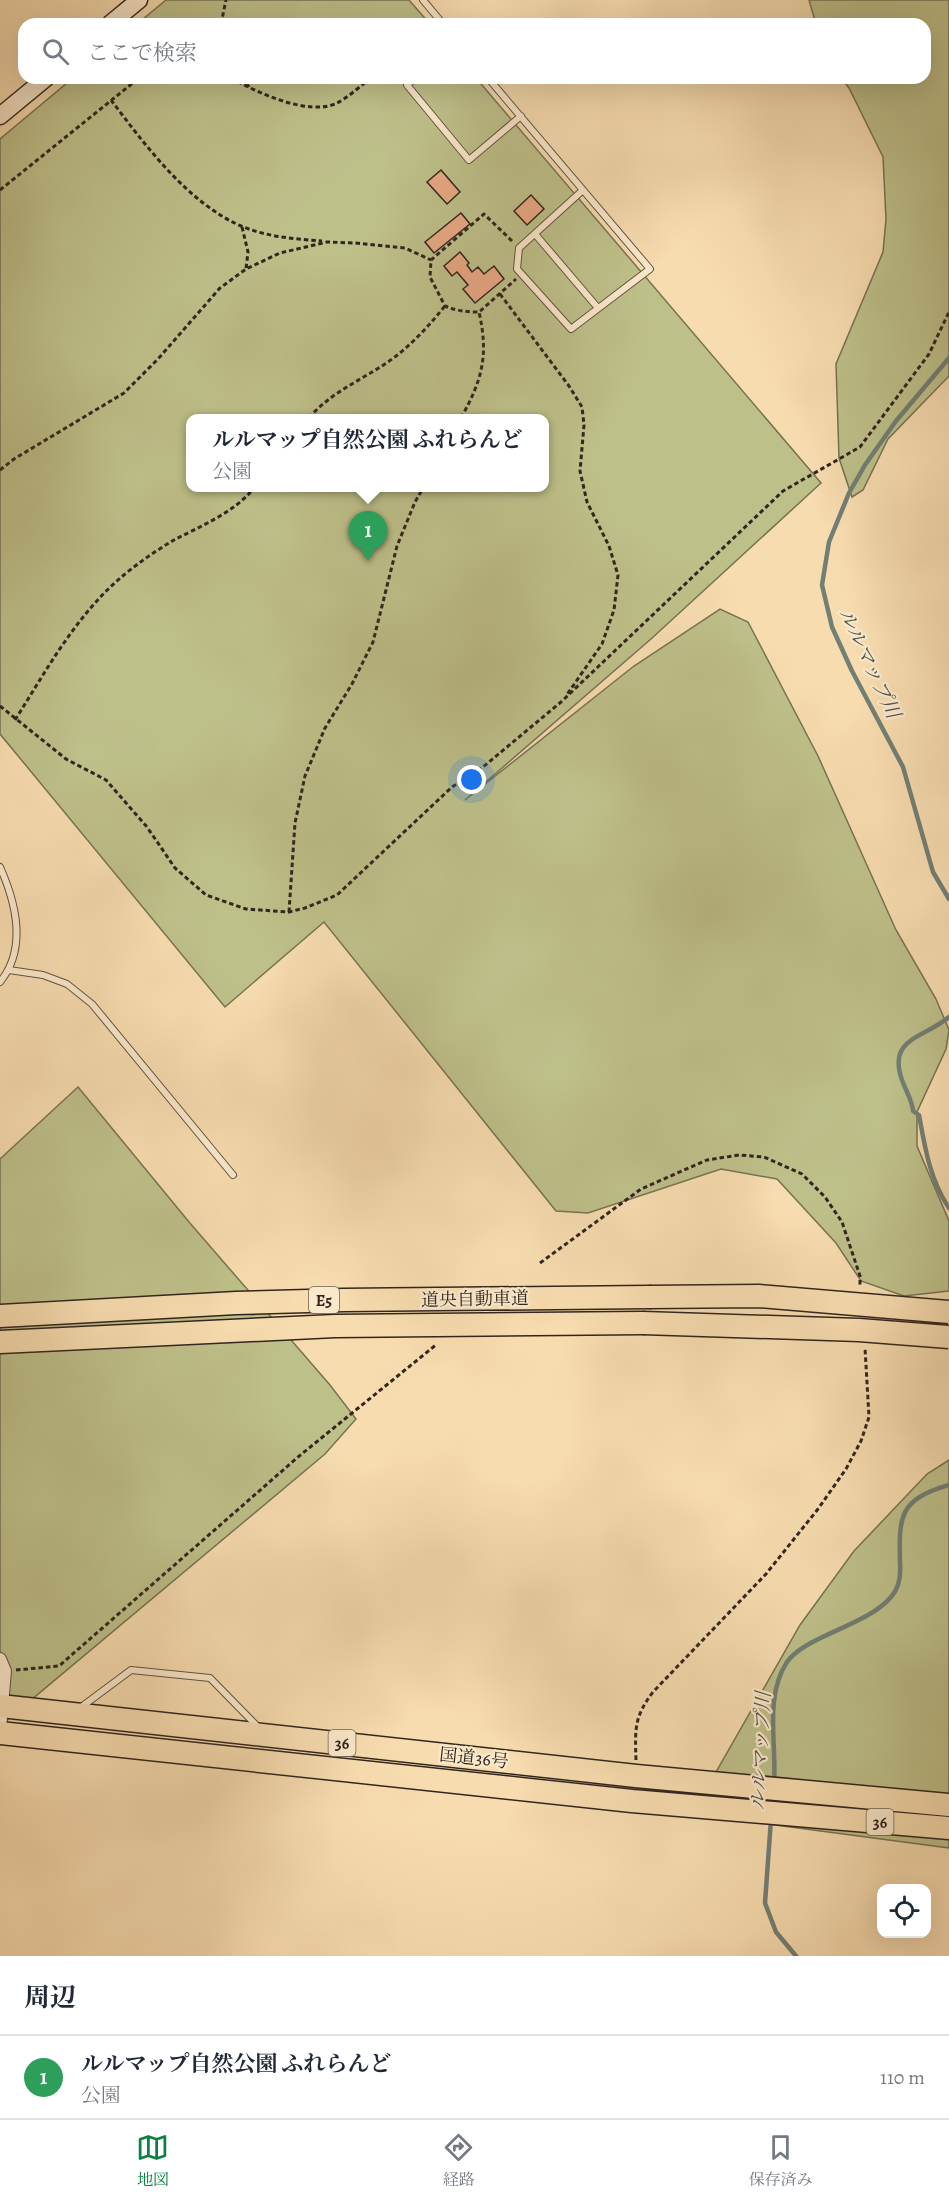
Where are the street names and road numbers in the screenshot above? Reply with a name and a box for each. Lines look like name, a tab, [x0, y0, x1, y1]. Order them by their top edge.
street label: 道央自動車道	[421, 1286, 529, 1312]
road number: E5	[309, 1287, 339, 1313]
road number: 36	[328, 1730, 356, 1756]
street label: 国道36号	[438, 1742, 510, 1774]
road number: 36	[866, 1809, 894, 1835]

